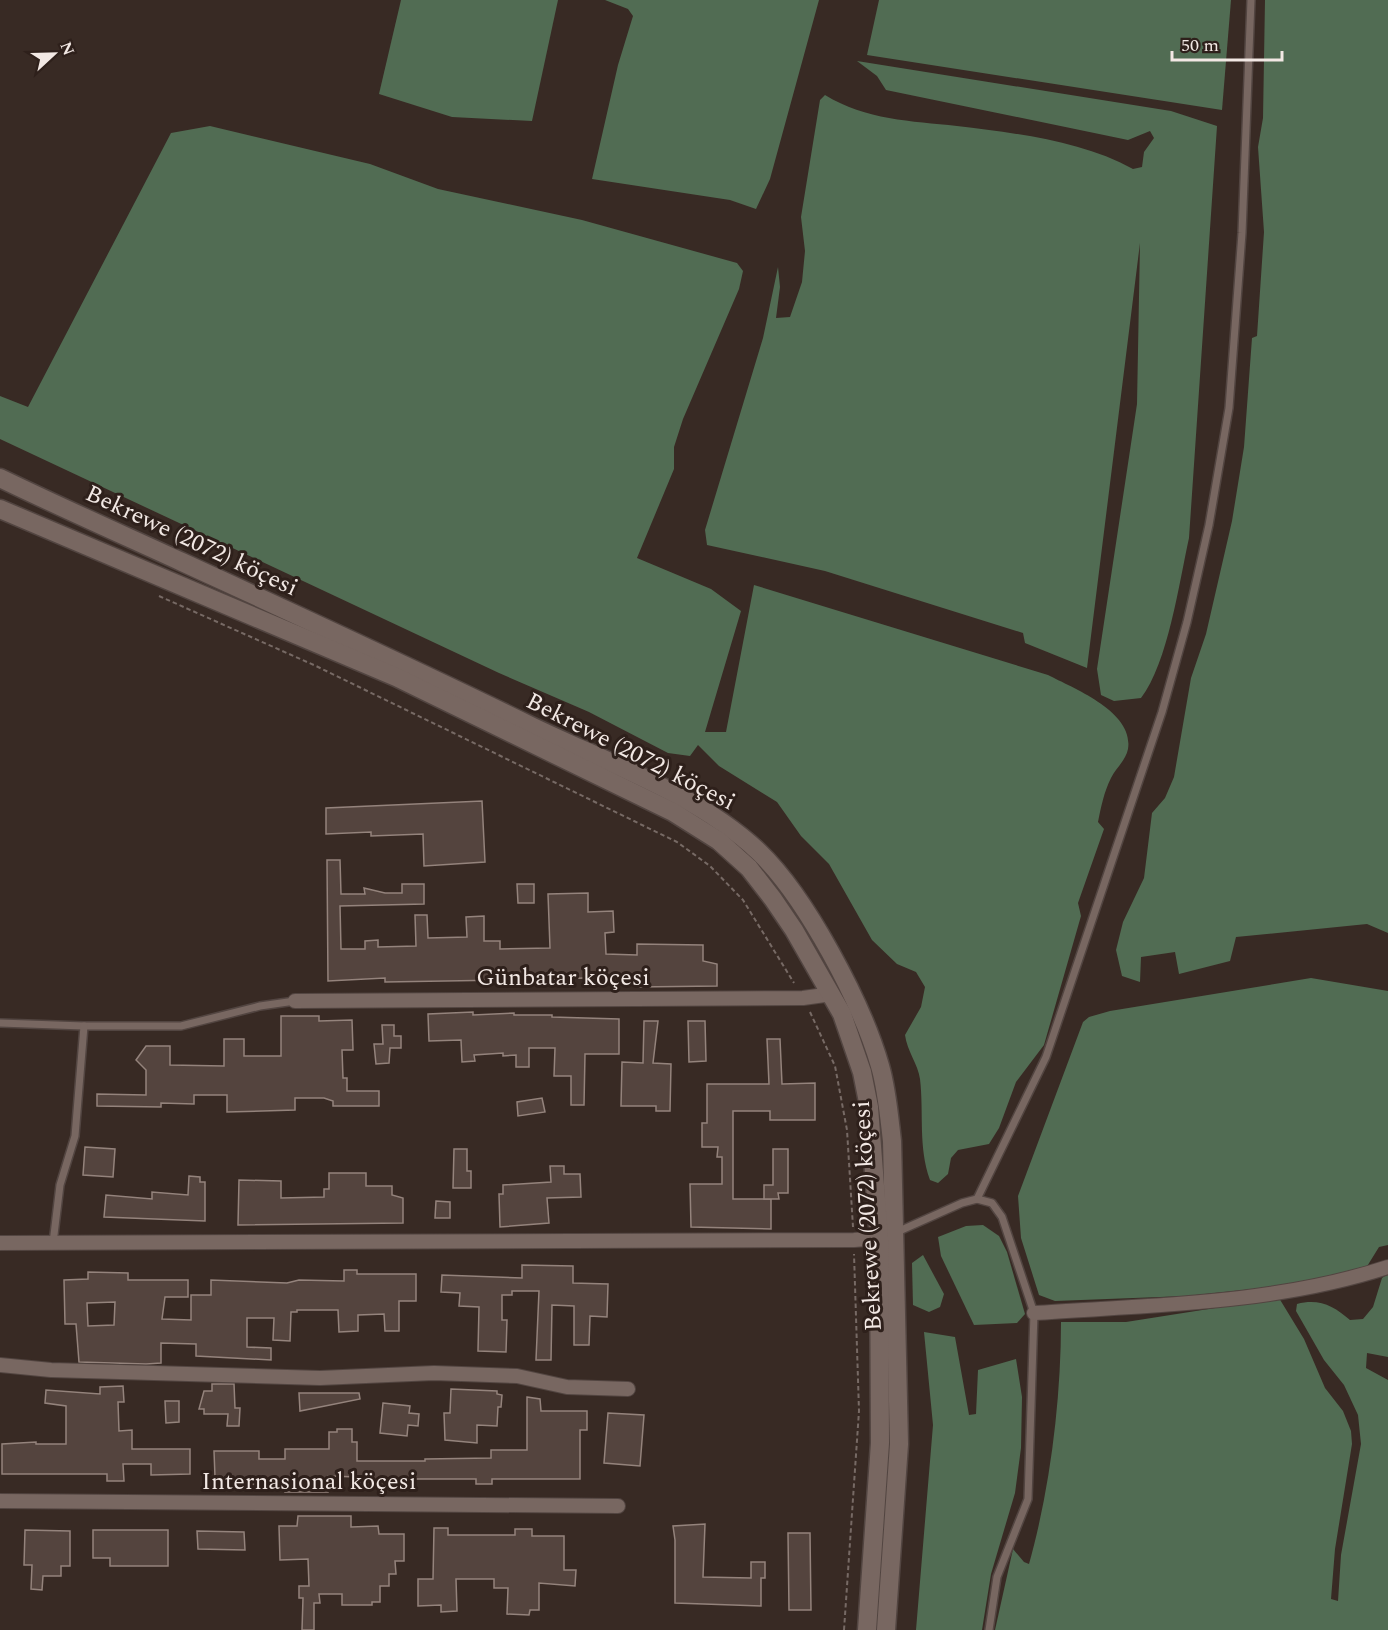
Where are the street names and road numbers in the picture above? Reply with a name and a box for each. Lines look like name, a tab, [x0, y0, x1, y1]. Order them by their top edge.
street label: Bekrewe (2072) köçesi	[79, 476, 304, 606]
street label: Bekrewe (2072) köçesi	[520, 683, 742, 820]
street label: Günbatar köçesi	[476, 960, 650, 996]
street label: Bekrewe (2072) köçesi	[844, 1100, 892, 1332]
street label: Internasional köçesi	[202, 1464, 416, 1500]

